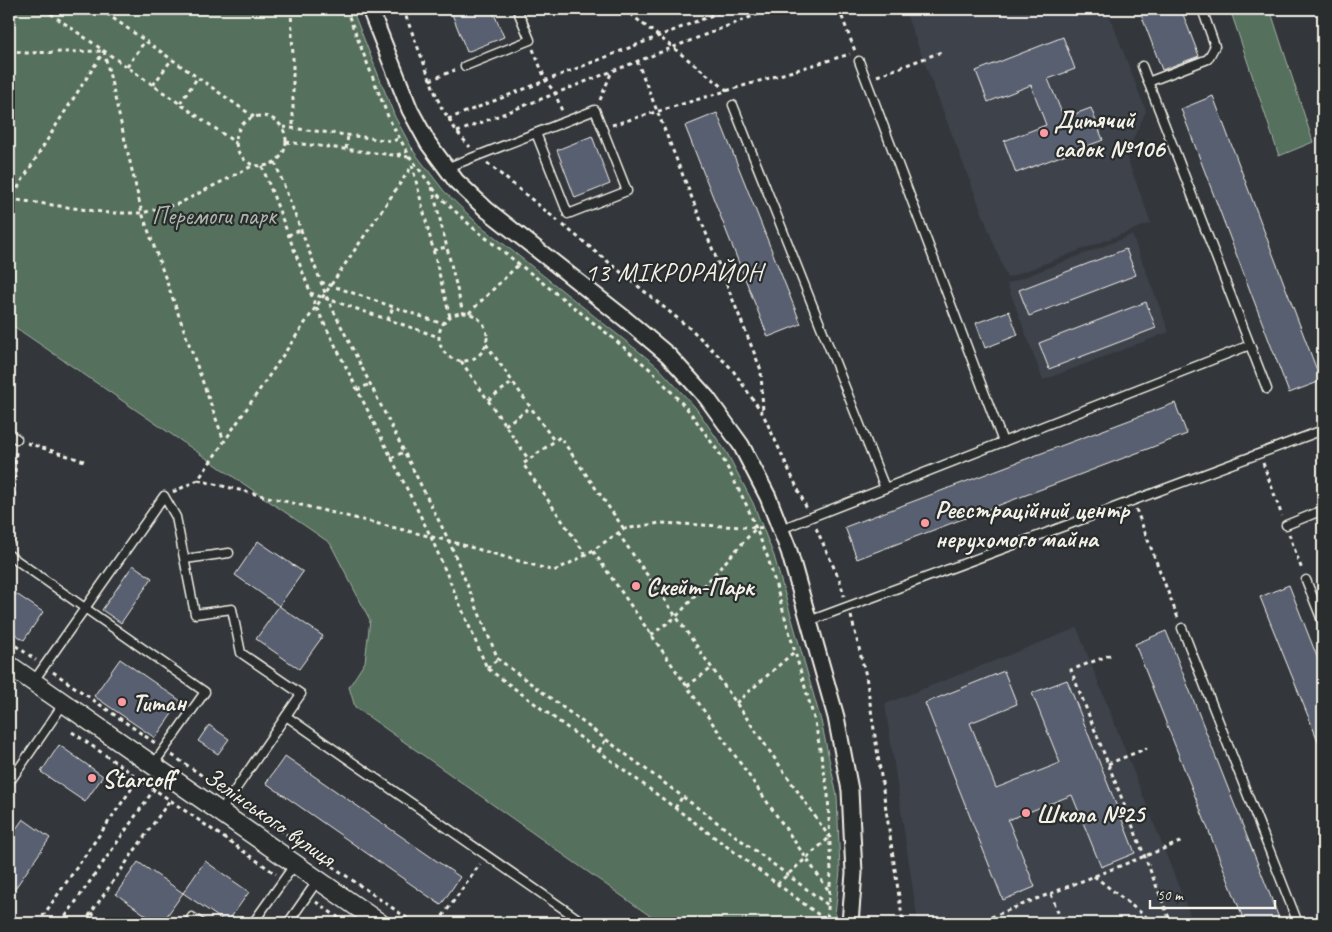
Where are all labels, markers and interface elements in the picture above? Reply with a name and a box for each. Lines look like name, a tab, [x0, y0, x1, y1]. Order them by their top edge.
place label: Дитячий садок №106	[1054, 104, 1167, 165]
marker: Дитячий садок №106	[1038, 127, 1050, 139]
park label: Перемоги парк	[152, 200, 278, 232]
district label: 13 МІКРОРАЙОН	[585, 256, 767, 289]
place label: Реєстраційний центр нерухомого майна	[935, 494, 1131, 555]
marker: Реєстраційний центр нерухомого майна	[919, 517, 931, 529]
place label: Скейт-Парк	[646, 571, 756, 603]
marker: Скейт-Парк	[630, 580, 642, 592]
place label: Титан	[132, 687, 188, 719]
marker: Титан	[116, 696, 128, 708]
street label: Зелінського вулиця	[197, 760, 343, 875]
place label: Starcoff	[102, 763, 180, 795]
marker: Starcoff	[86, 772, 98, 784]
place label: Школа №25	[1036, 798, 1147, 830]
marker: Школа №25	[1020, 807, 1032, 819]
scale bar	[1150, 877, 1274, 909]
text: 50 m	[1157, 886, 1184, 905]

